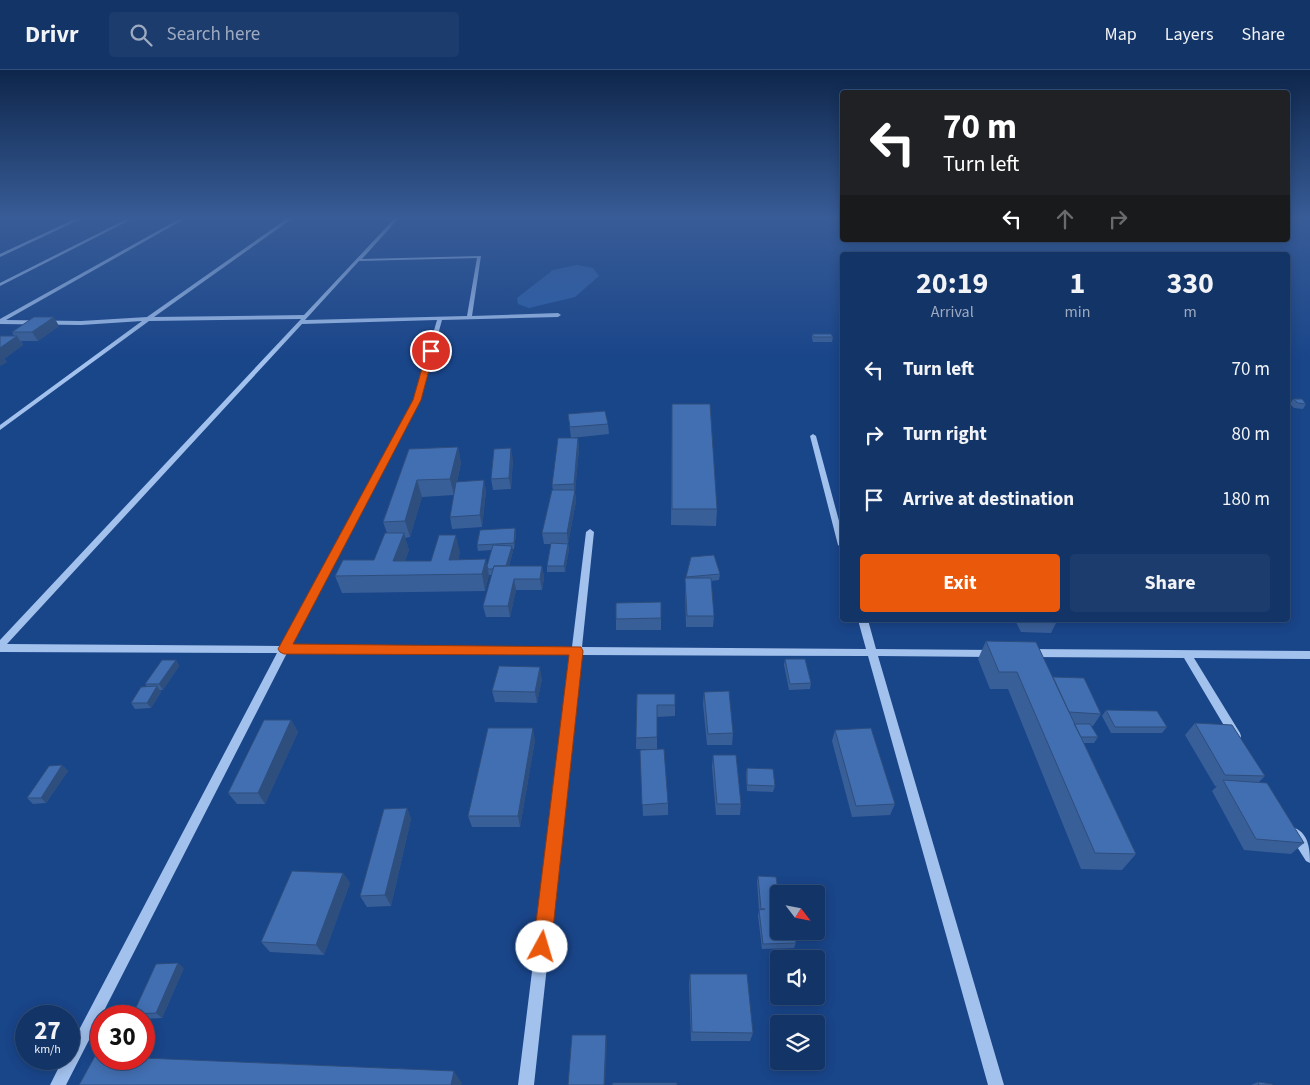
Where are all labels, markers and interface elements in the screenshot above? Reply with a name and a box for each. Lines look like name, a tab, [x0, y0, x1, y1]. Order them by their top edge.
search box	[109, 12, 459, 57]
text: Drivr	[25, 17, 79, 52]
icon: search	[127, 21, 155, 49]
text: Search here	[167, 21, 260, 48]
text: Map	[1105, 22, 1137, 47]
text: Layers	[1165, 22, 1214, 47]
text: Share	[1242, 22, 1285, 47]
text: 70 m	[943, 102, 1017, 152]
icon: left	[860, 110, 925, 175]
text: Turn left	[943, 148, 1019, 180]
icon: left	[998, 205, 1026, 233]
icon: ahead	[1051, 205, 1079, 233]
icon: right	[1104, 205, 1132, 233]
text: 20:19	[916, 262, 988, 305]
text: 1	[1069, 262, 1085, 305]
text: 330	[1166, 262, 1214, 305]
text: Arrival	[931, 301, 974, 323]
text: min	[1064, 301, 1090, 323]
text: m	[1184, 301, 1197, 323]
pin	[410, 330, 452, 372]
icon: arrive	[417, 337, 445, 365]
icon: left	[860, 356, 888, 384]
text: Turn left	[903, 356, 974, 383]
text: 70 m	[1232, 356, 1270, 383]
icon: right	[860, 421, 888, 449]
text: Turn right	[903, 421, 987, 448]
text: 80 m	[1232, 421, 1270, 448]
icon: arrive	[860, 486, 888, 514]
text: Arrive at destination	[903, 486, 1074, 513]
text: 180 m	[1222, 486, 1270, 513]
button: Exit	[860, 554, 1060, 612]
button: Share	[1070, 554, 1270, 612]
north arrow	[770, 885, 825, 940]
map controls	[770, 885, 825, 1070]
position arrow	[515, 920, 567, 972]
button: sound	[770, 950, 825, 1005]
speed limit sign: 30	[90, 1005, 155, 1070]
text: 27	[34, 1013, 61, 1049]
button: layers	[770, 1015, 825, 1070]
text: km/h	[34, 1041, 61, 1058]

